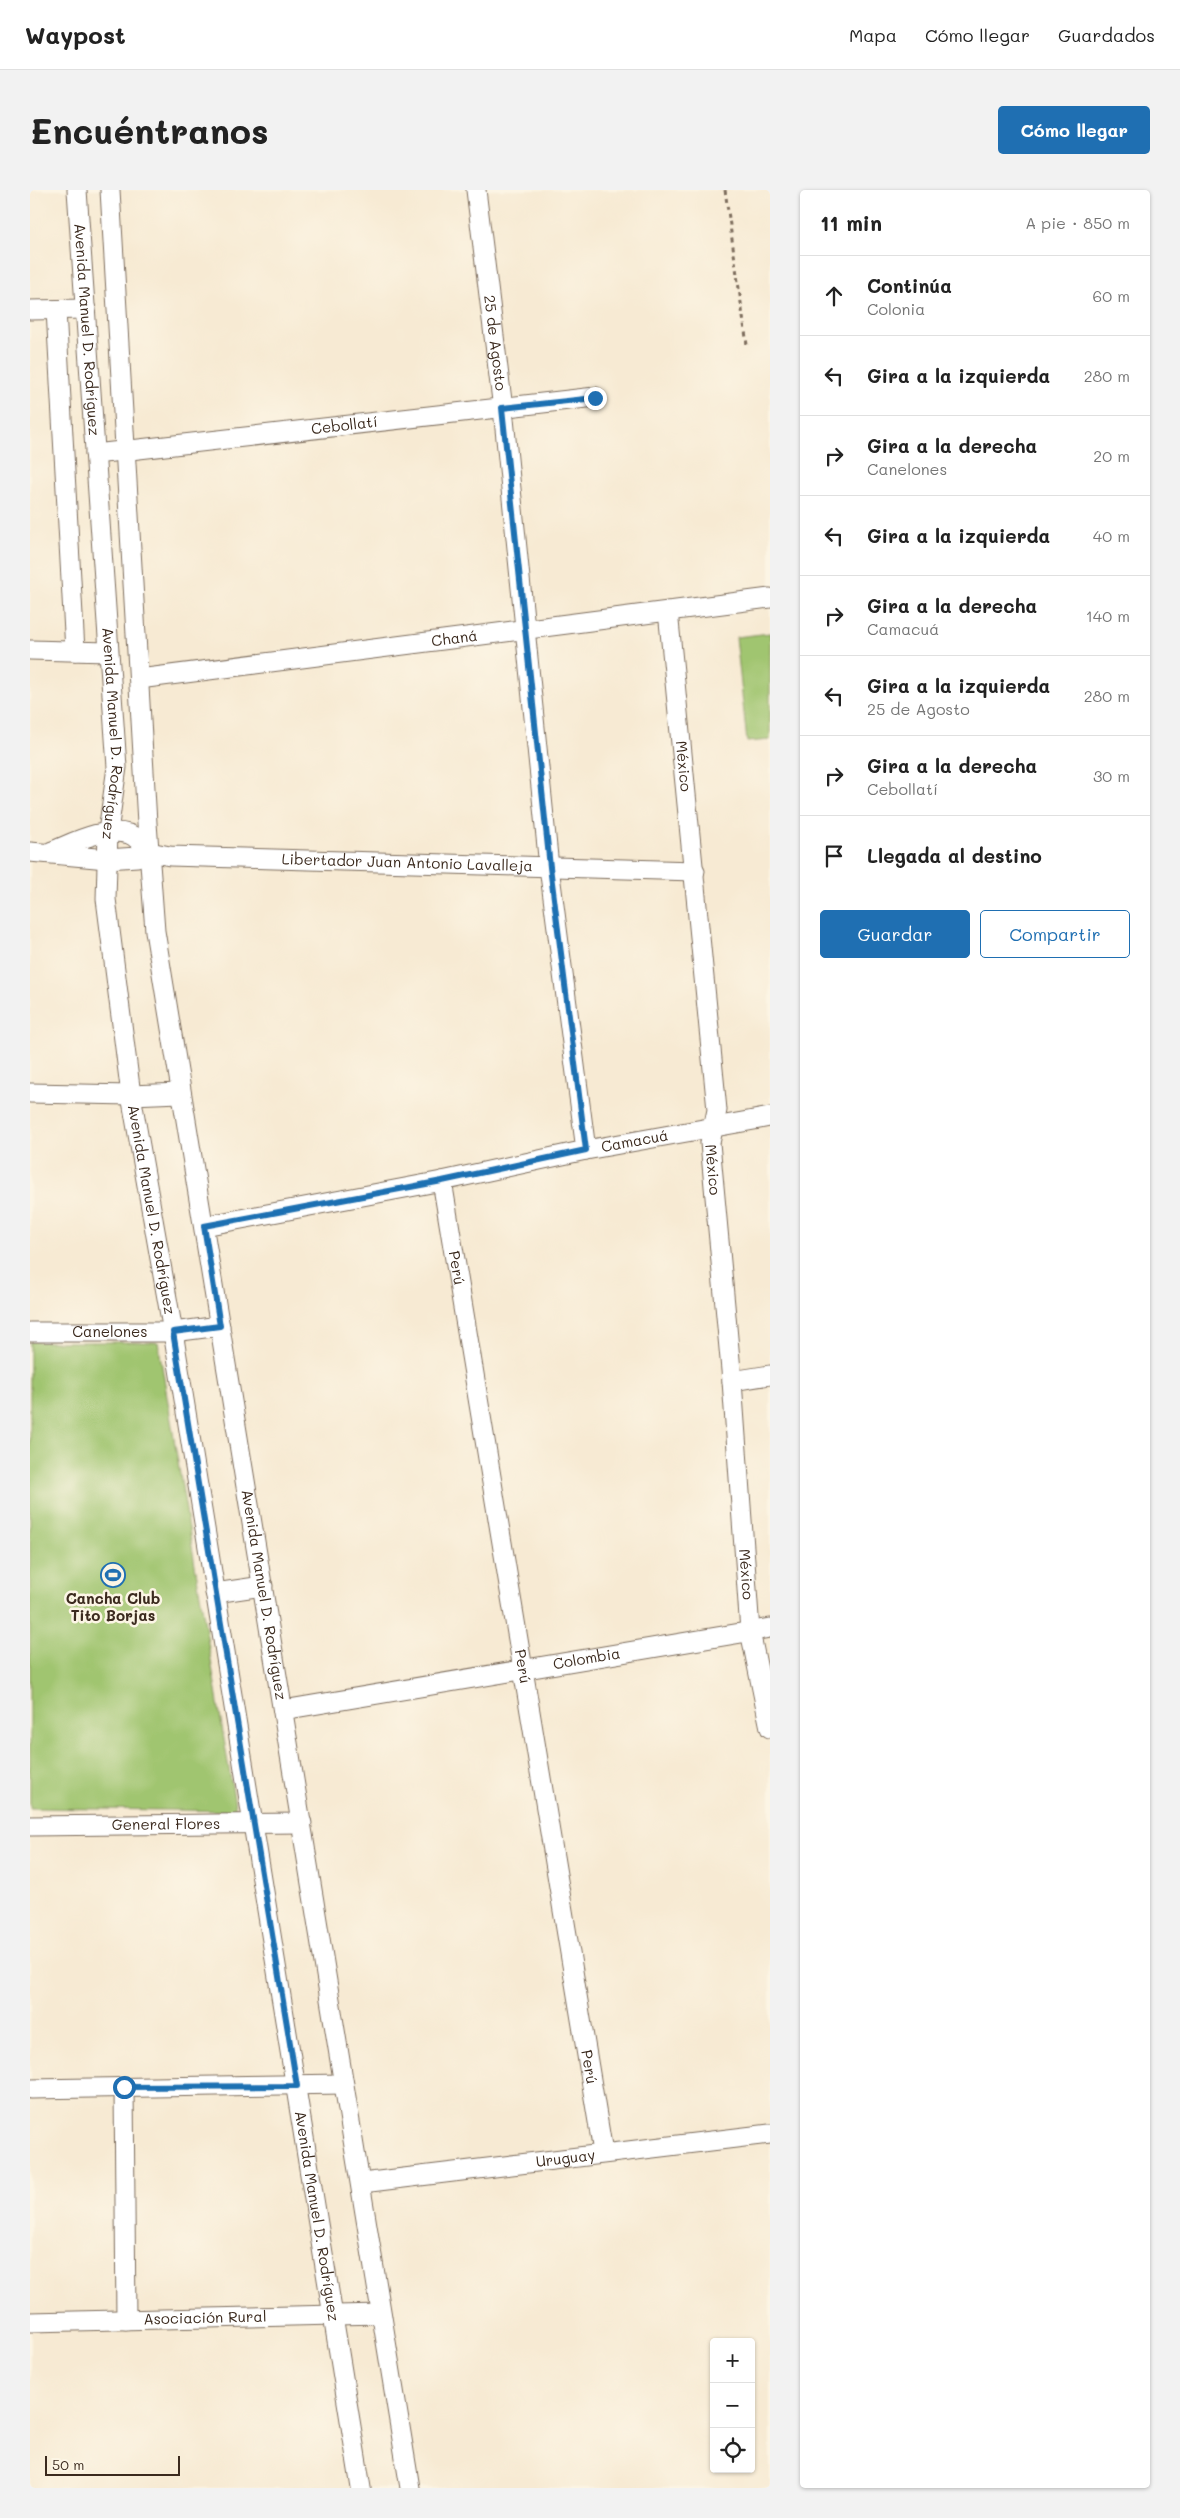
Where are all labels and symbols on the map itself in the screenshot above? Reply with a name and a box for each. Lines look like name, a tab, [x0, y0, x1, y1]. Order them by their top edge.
street label: Avenida Manuel D. Rodríguez	[70, 223, 105, 436]
street label: 25 de Agosto	[480, 294, 512, 392]
route end	[584, 387, 607, 410]
street label: Cebollatí	[310, 411, 379, 438]
street label: Chaná	[430, 625, 478, 650]
street label: Avenida Manuel D. Rodríguez	[98, 627, 128, 840]
street label: México	[672, 740, 697, 793]
street label: Libertador Juan Antonio Lavalleja	[281, 848, 533, 875]
street label: Avenida Manuel D. Rodríguez	[124, 1103, 181, 1316]
street label: Camacuá	[599, 1124, 670, 1156]
street label: México	[701, 1143, 726, 1196]
street label: Perú	[445, 1249, 470, 1286]
street label: Canelones	[72, 1321, 148, 1341]
street label: Avenida Manuel D. Rodríguez	[238, 1488, 292, 1701]
street label: México	[735, 1548, 759, 1601]
sports icon: Cancha Club Tito Borjas	[100, 1562, 126, 1588]
place label: Cancha Club Tito Borjas	[66, 1588, 160, 1625]
street label: Colombia	[551, 1642, 622, 1673]
street label: Perú	[511, 1648, 536, 1685]
street label: General Flores	[112, 1813, 220, 1834]
street label: Perú	[577, 2048, 603, 2085]
route start	[113, 2076, 136, 2099]
street label: Avenida Manuel D. Rodríguez	[291, 2109, 345, 2323]
street label: Uruguay	[534, 2144, 596, 2171]
street label: Asociación Rural	[143, 2306, 267, 2328]
scale bar	[45, 2453, 180, 2476]

